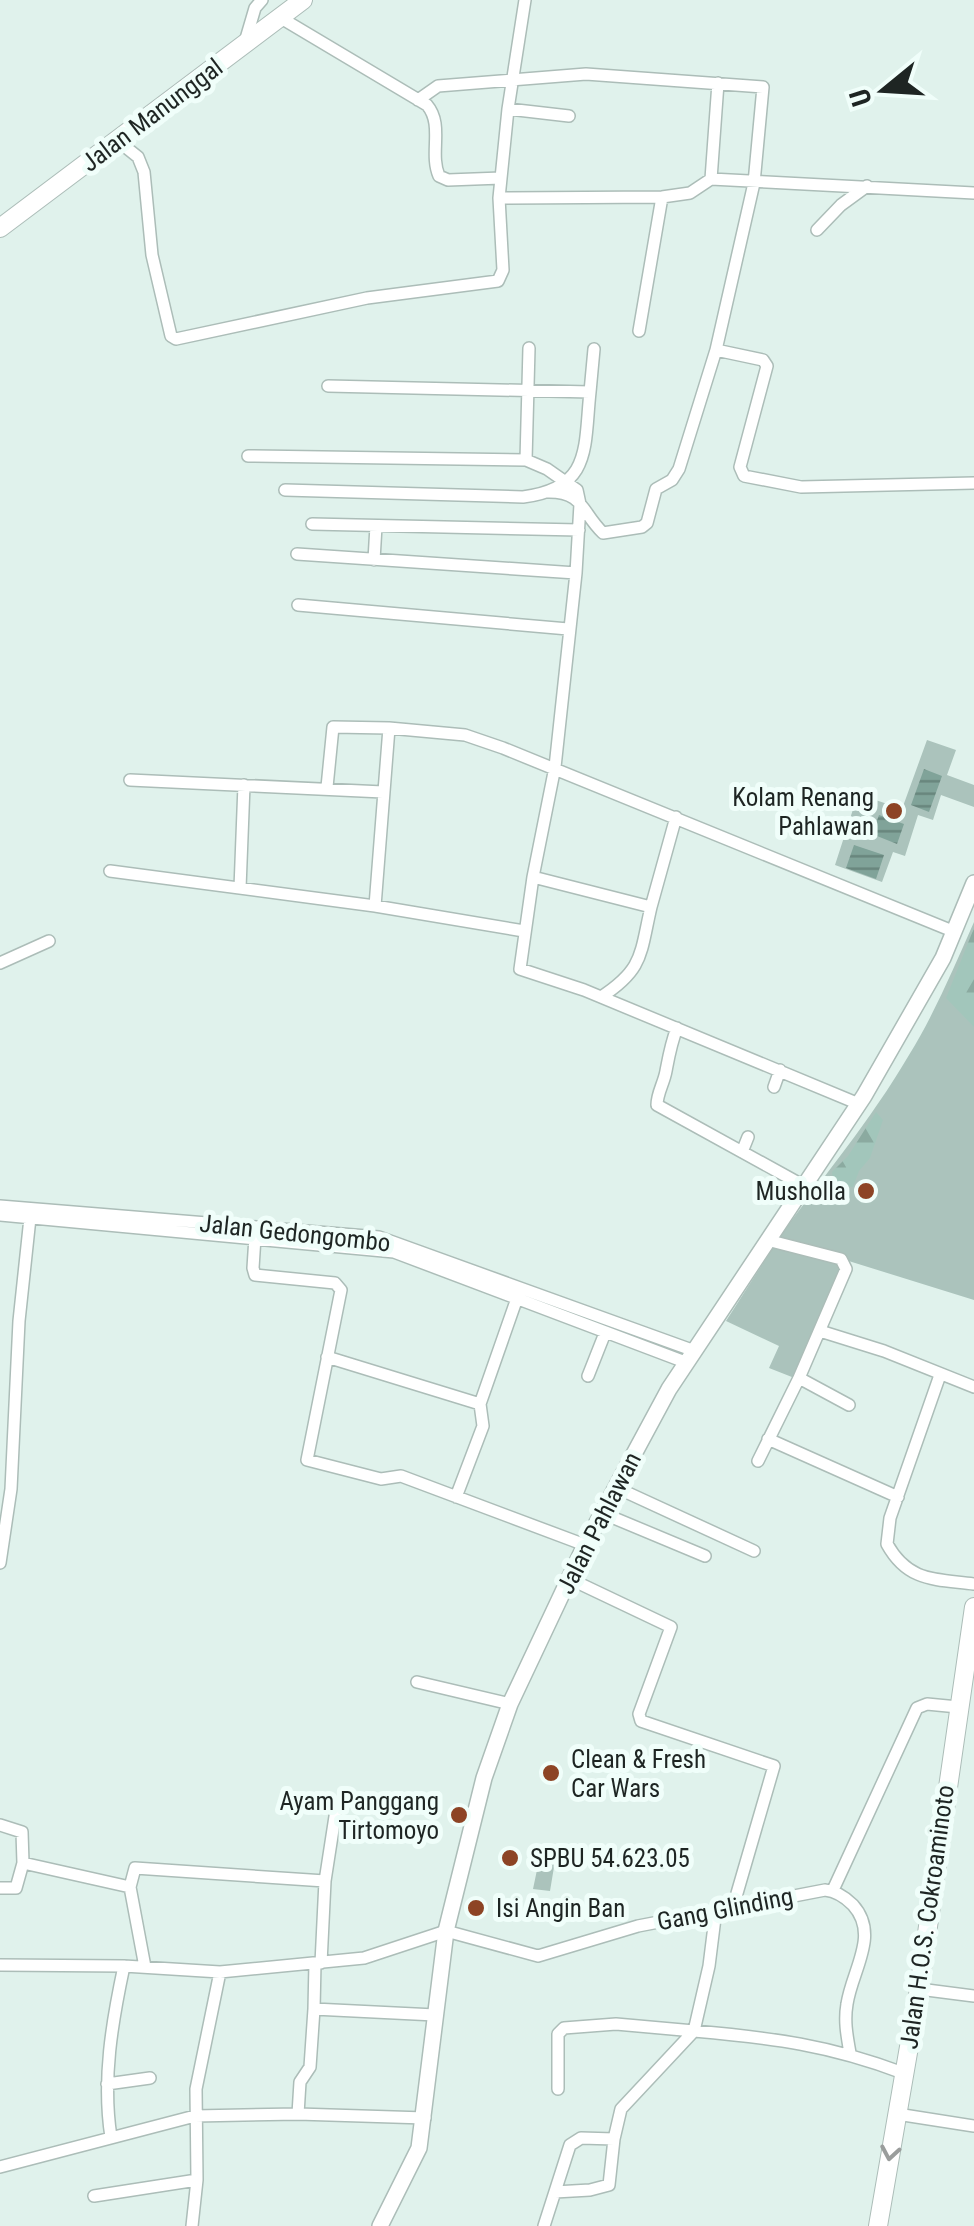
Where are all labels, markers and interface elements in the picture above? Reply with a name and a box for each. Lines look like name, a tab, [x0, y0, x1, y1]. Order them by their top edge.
north arrow	[834, 40, 934, 140]
street label: Jalan Manunggal	[76, 53, 228, 177]
text: U	[843, 85, 879, 110]
place label: Kolam Renang Pahlawan	[732, 783, 874, 841]
marker: Kolam Renang Pahlawan	[883, 800, 905, 822]
place label: Musholla	[756, 1177, 846, 1206]
marker: Musholla	[855, 1180, 877, 1202]
street label: Jalan Gedongombo	[198, 1209, 392, 1257]
street label: Jalan Pahlawan	[551, 1447, 647, 1599]
place label: Clean & Fresh Car Wars	[571, 1745, 706, 1803]
marker: Clean & Fresh Car Wars	[540, 1762, 562, 1784]
street label: Jalan H.O.S. Cokroaminoto	[894, 1783, 960, 2051]
place label: Ayam Panggang Tirtomoyo	[280, 1787, 439, 1845]
marker: Ayam Panggang Tirtomoyo	[448, 1804, 470, 1826]
place label: SPBU 54.623.05	[530, 1844, 690, 1873]
marker: SPBU 54.623.05	[499, 1847, 521, 1869]
street label: Gang Glinding	[655, 1882, 795, 1936]
place label: Isi Angin Ban	[496, 1894, 625, 1923]
marker: Isi Angin Ban	[465, 1897, 487, 1919]
one-way arrow	[880, 2145, 901, 2162]

